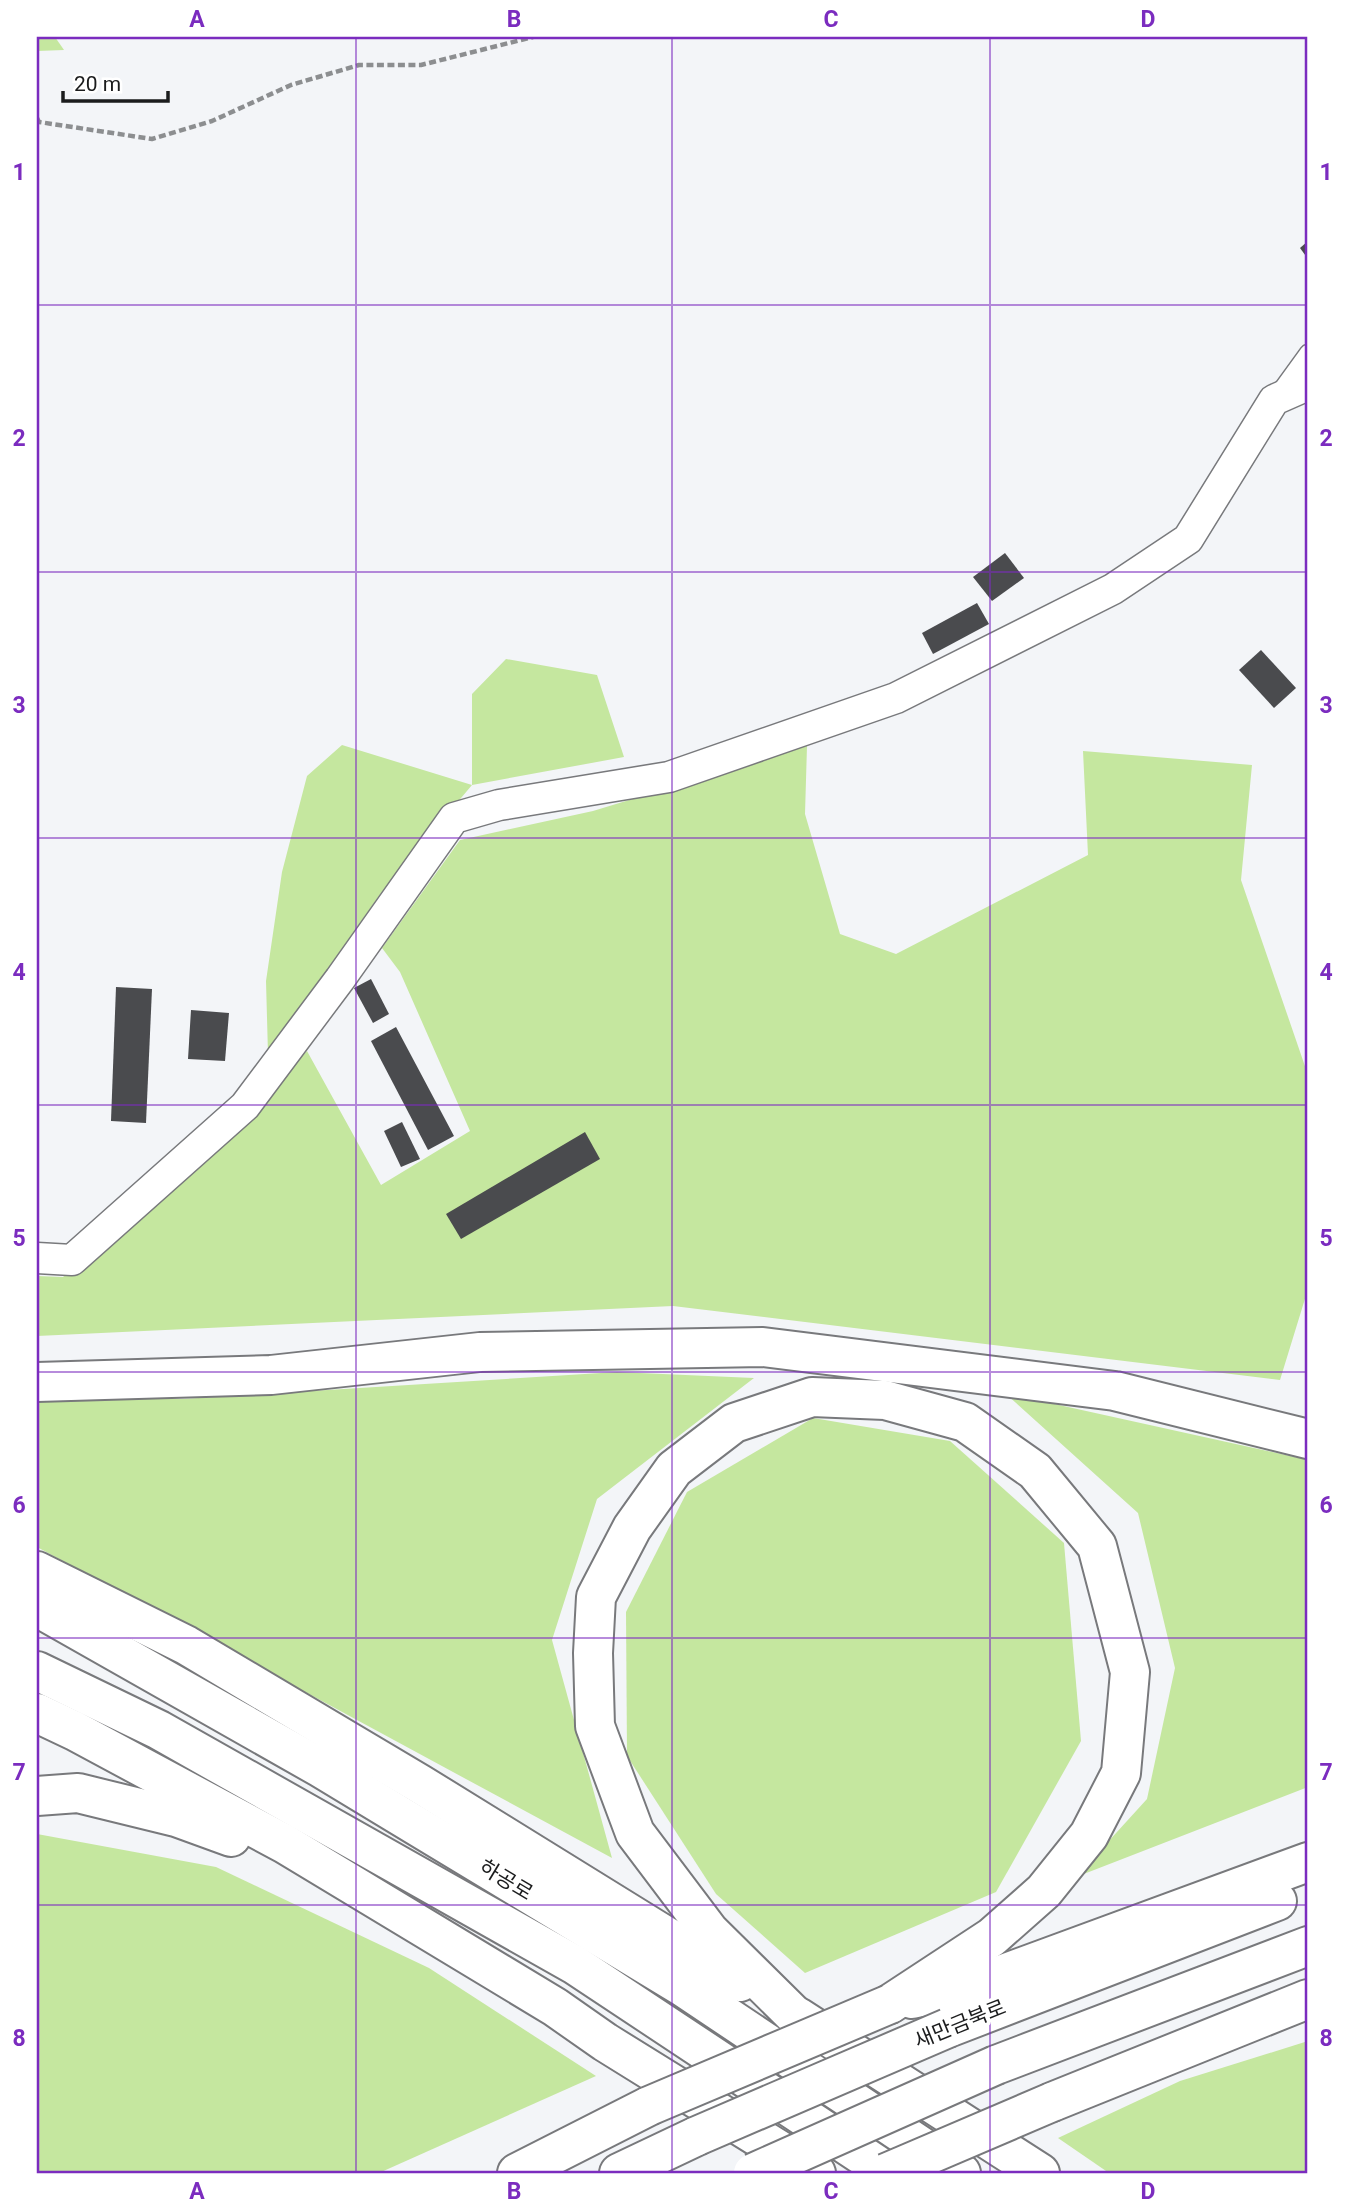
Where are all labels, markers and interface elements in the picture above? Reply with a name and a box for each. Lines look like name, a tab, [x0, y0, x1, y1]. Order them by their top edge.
text: A	[189, 6, 205, 33]
text: B	[507, 6, 521, 33]
text: C	[823, 6, 839, 33]
text: D	[1141, 6, 1155, 33]
scale bar	[63, 60, 168, 104]
text: 20 m	[74, 72, 121, 96]
text: 1	[12, 159, 26, 186]
text: 1	[1319, 159, 1333, 186]
text: 2	[12, 425, 26, 452]
text: 2	[1319, 425, 1333, 452]
text: 3	[12, 692, 26, 719]
text: 3	[1319, 692, 1333, 719]
text: 4	[12, 959, 26, 986]
text: 4	[1319, 959, 1333, 986]
text: 5	[12, 1225, 26, 1252]
text: 5	[1319, 1225, 1333, 1252]
text: 6	[12, 1492, 26, 1519]
text: 6	[1319, 1492, 1333, 1519]
text: 7	[12, 1759, 26, 1786]
text: 7	[1319, 1759, 1333, 1786]
street label: 하공로	[475, 1855, 537, 1905]
street label: 새만금북로	[911, 1995, 1009, 2053]
text: 8	[12, 2025, 26, 2052]
text: 8	[1319, 2025, 1333, 2052]
text: A	[189, 2178, 205, 2205]
text: B	[507, 2178, 521, 2205]
text: C	[823, 2178, 839, 2205]
text: D	[1141, 2178, 1155, 2205]

